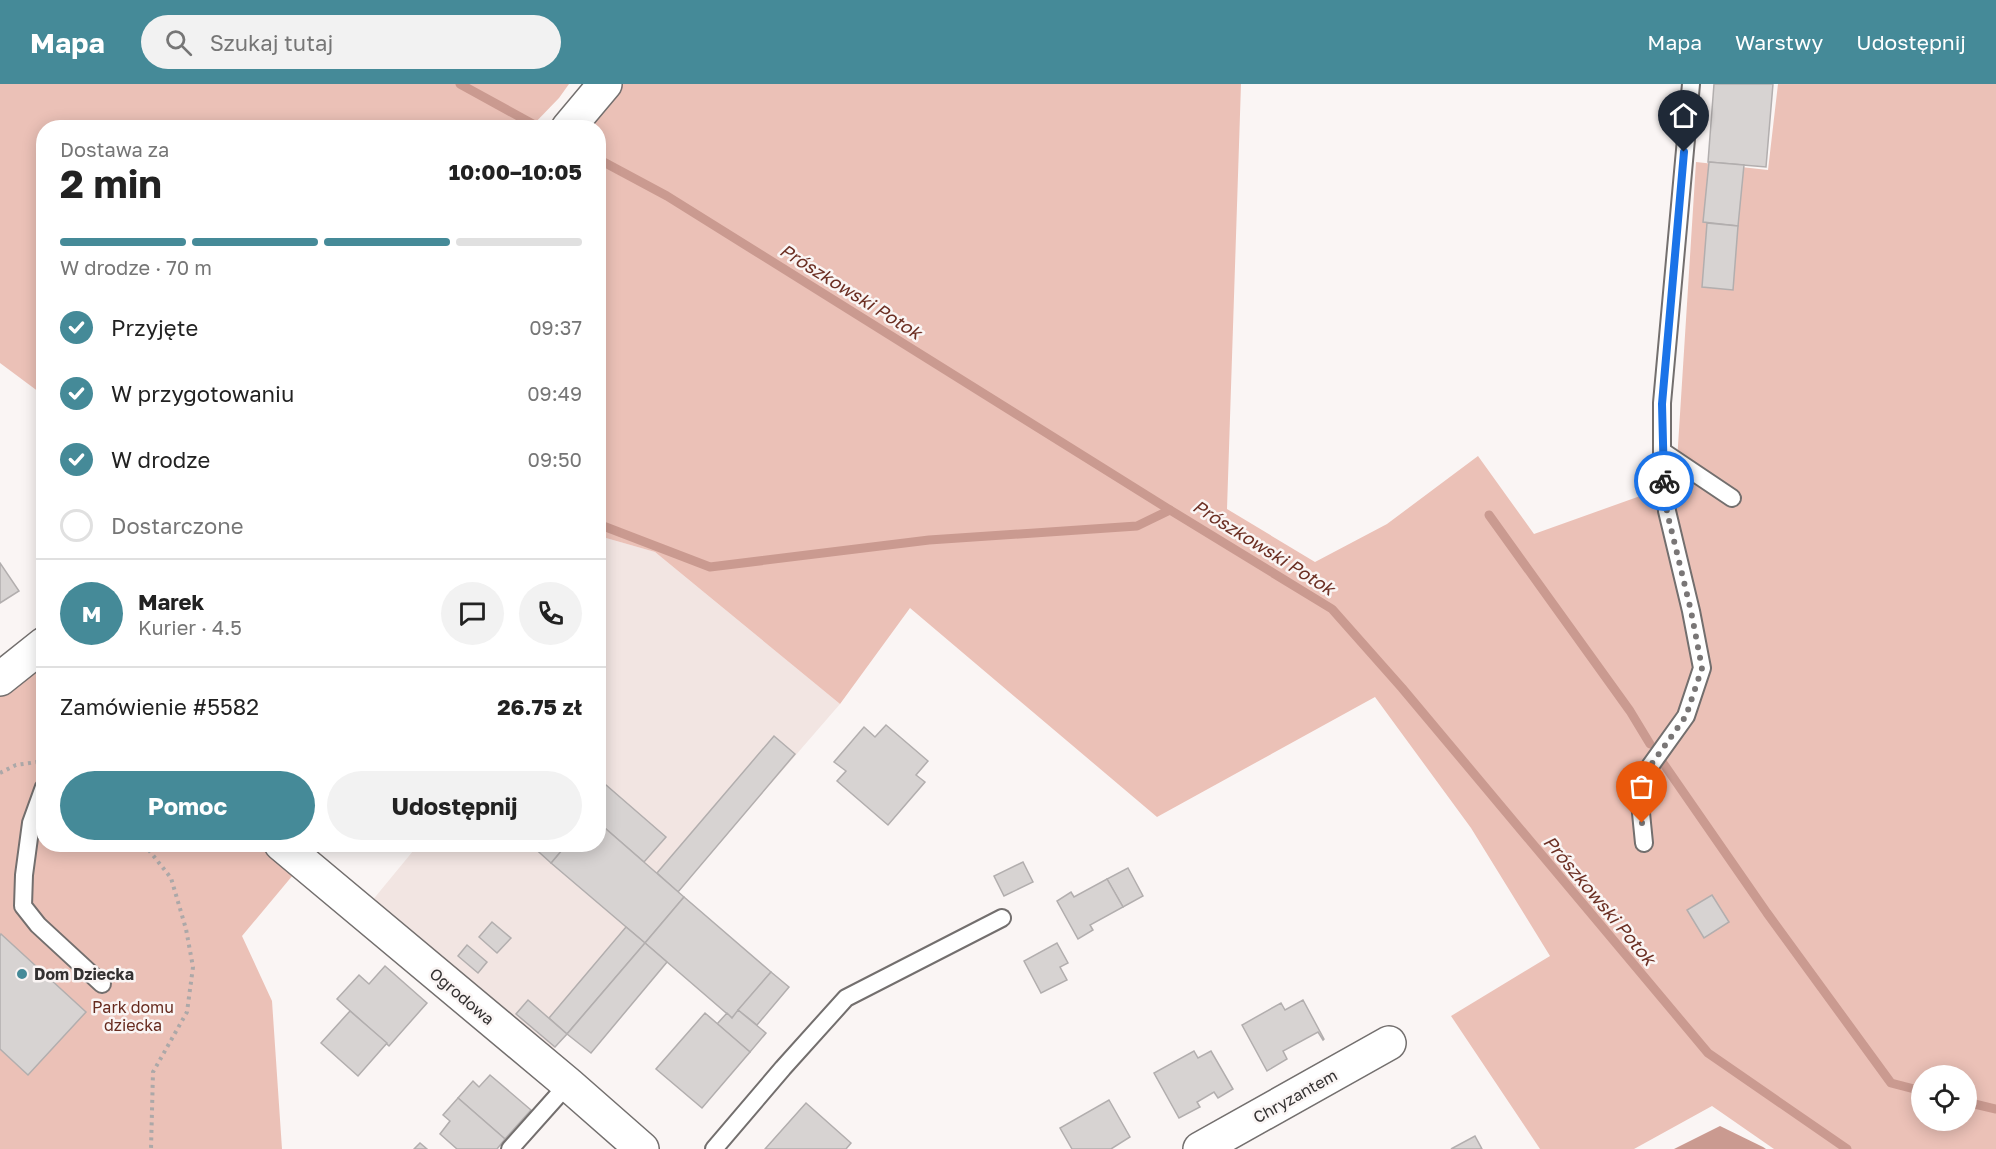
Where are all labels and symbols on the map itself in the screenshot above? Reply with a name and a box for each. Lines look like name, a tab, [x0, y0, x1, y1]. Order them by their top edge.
pin	[1658, 90, 1709, 152]
water label: Prószkowski Potok	[776, 239, 927, 344]
courier	[1634, 451, 1694, 511]
water label: Prószkowski Potok	[1189, 495, 1340, 600]
pin	[1616, 761, 1667, 823]
water label: Prószkowski Potok	[1539, 831, 1662, 971]
street label: Ogrodowa	[426, 963, 498, 1029]
place label: Dom Dziecka	[34, 964, 134, 984]
marker: Dom Dziecka	[15, 967, 29, 981]
park label: Park domu dziecka	[92, 997, 174, 1035]
street label: Chryzantem	[1249, 1065, 1341, 1127]

